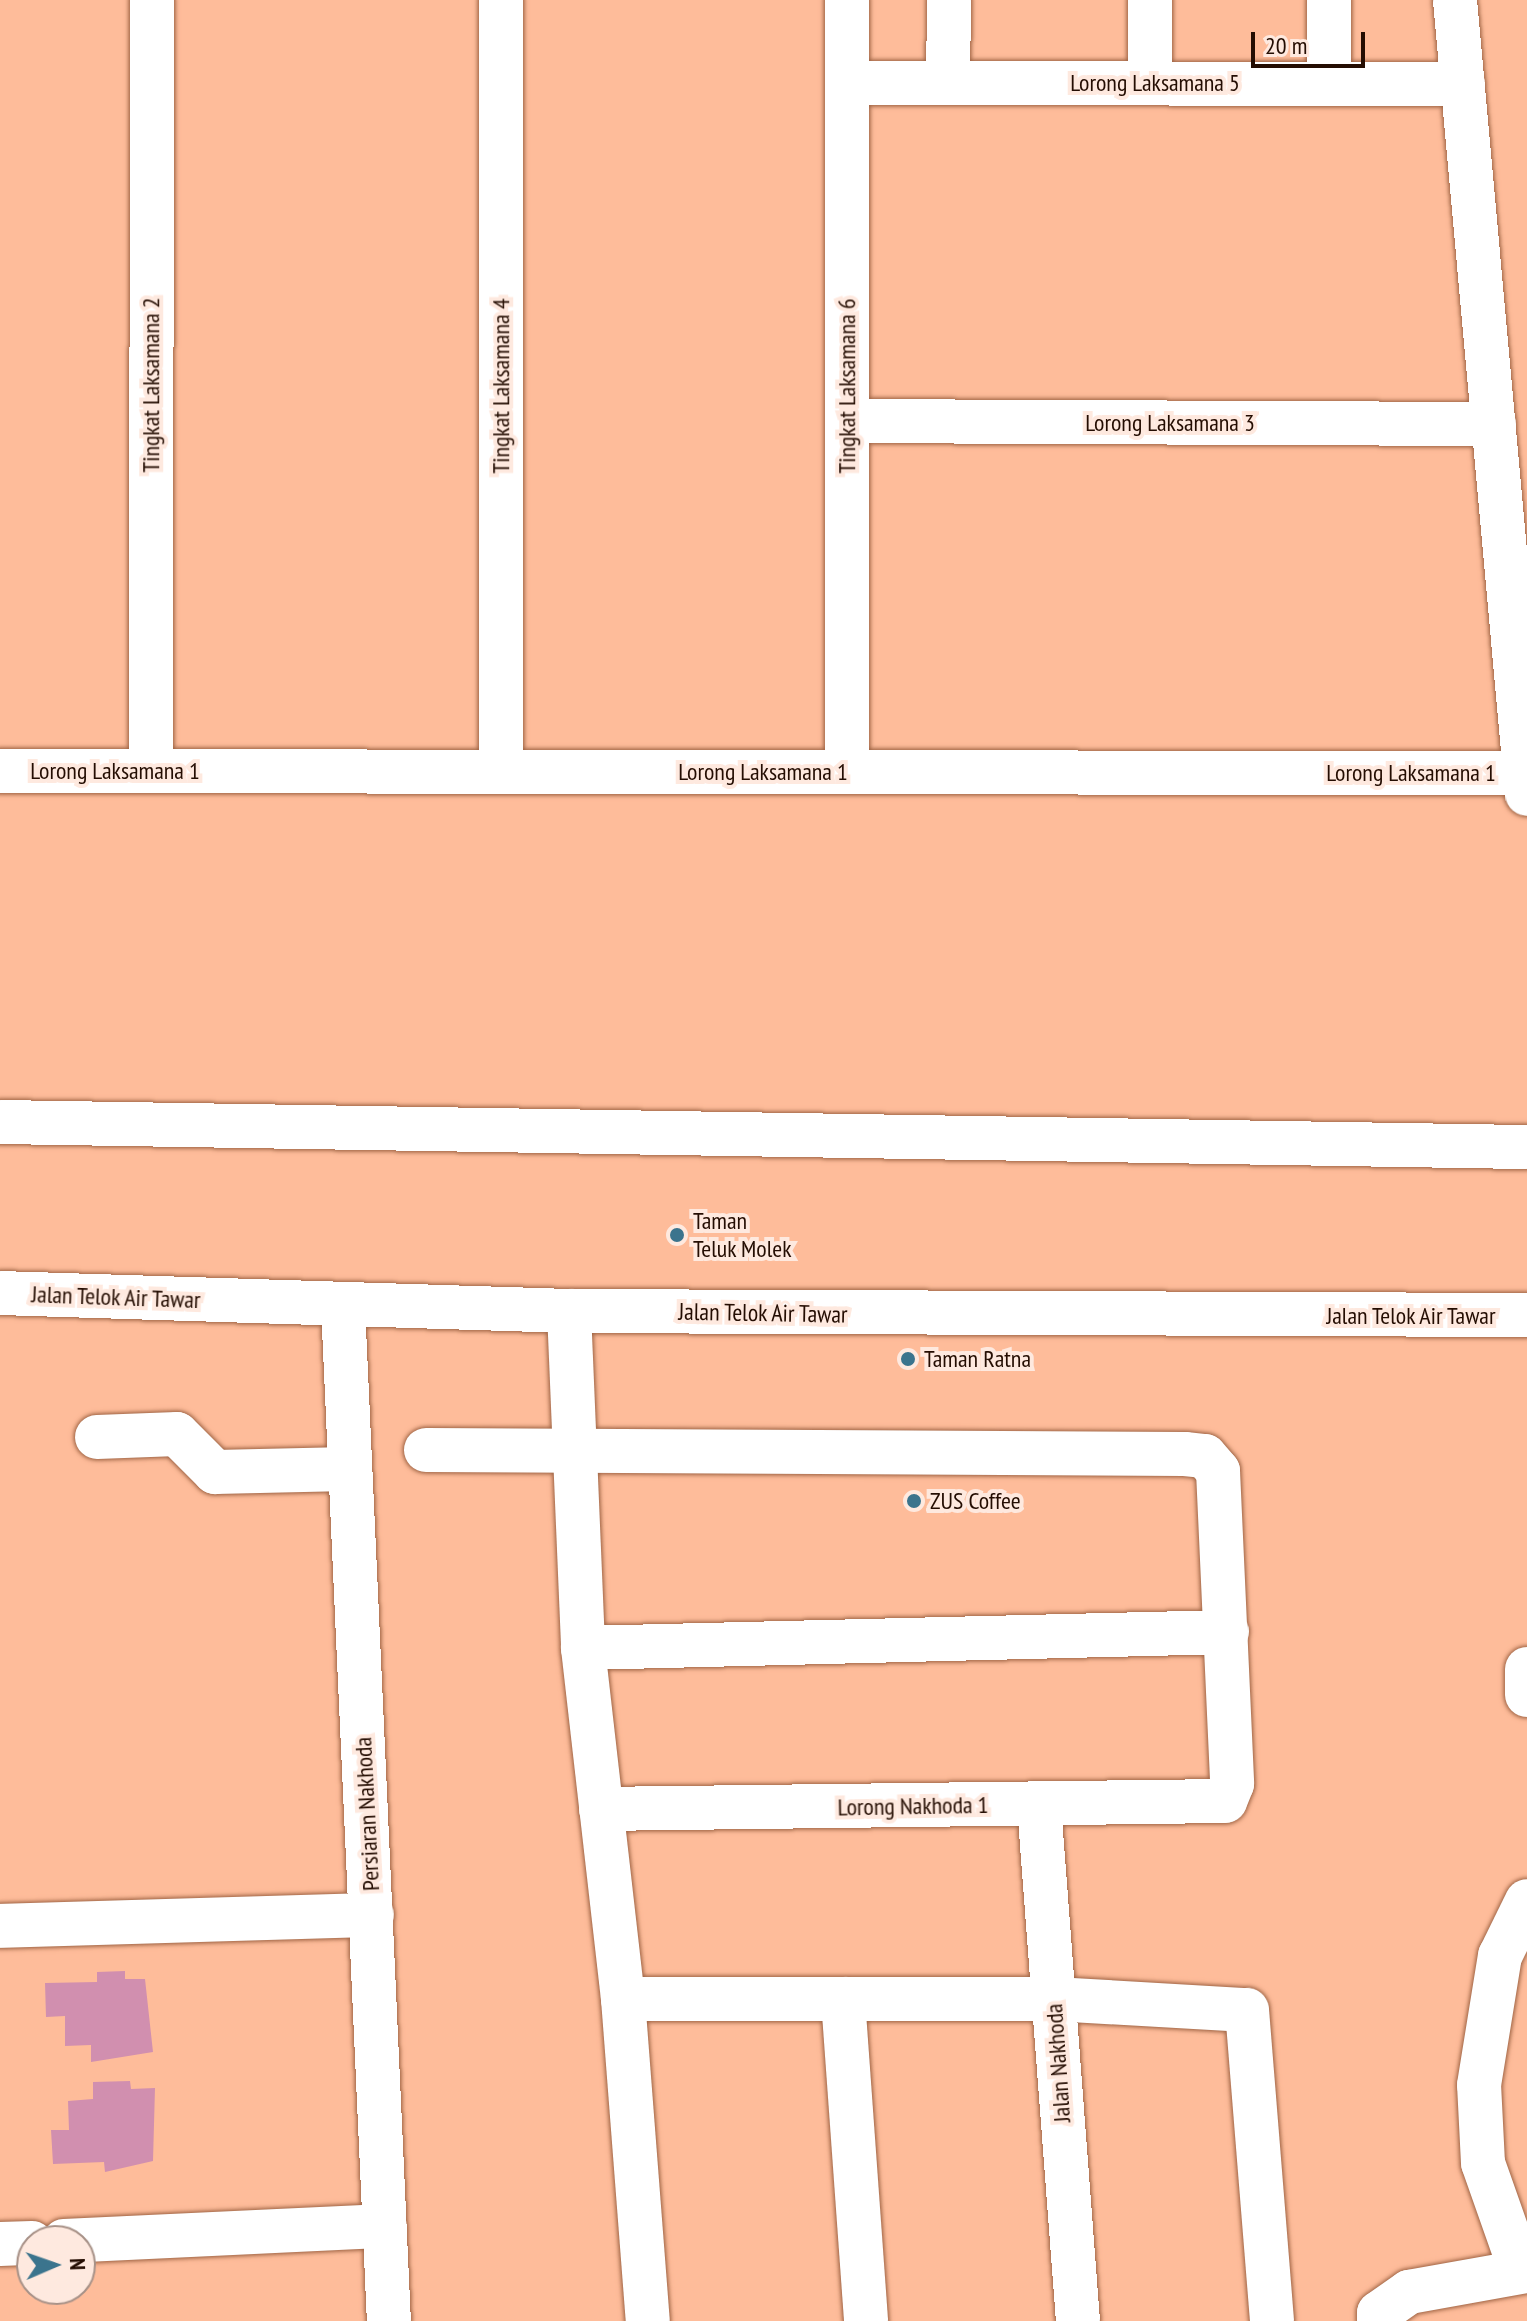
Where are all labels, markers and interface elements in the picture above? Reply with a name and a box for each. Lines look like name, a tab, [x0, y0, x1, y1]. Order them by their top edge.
scale bar	[1255, 16, 1369, 66]
text: 20 m	[1265, 30, 1307, 61]
street label: Lorong Laksamana 5	[1070, 69, 1240, 97]
street label: Tingkat Laksamana 2	[137, 298, 165, 472]
street label: Tingkat Laksamana 4	[487, 299, 515, 473]
street label: Tingkat Laksamana 6	[833, 299, 861, 473]
street label: Lorong Laksamana 3	[1085, 409, 1255, 437]
street label: Lorong Laksamana 1	[30, 757, 200, 785]
street label: Lorong Laksamana 1	[678, 758, 848, 786]
street label: Lorong Laksamana 1	[1326, 759, 1496, 787]
place label: Taman Teluk Molek	[693, 1207, 792, 1263]
marker: Taman Teluk Molek	[668, 1226, 686, 1244]
street label: Jalan Telok Air Tawar	[30, 1280, 202, 1314]
street label: Jalan Telok Air Tawar	[677, 1297, 849, 1329]
street label: Jalan Telok Air Tawar	[1325, 1302, 1497, 1330]
place label: Taman Ratna	[924, 1345, 1031, 1373]
marker: Taman Ratna	[899, 1350, 917, 1368]
place label: ZUS Coffee	[930, 1487, 1021, 1515]
marker: ZUS Coffee	[905, 1492, 923, 1510]
street label: Persiaran Nakhoda	[349, 1736, 385, 1892]
street label: Lorong Nakhoda 1	[837, 1790, 989, 1822]
street label: Jalan Nakhoda	[1039, 2003, 1077, 2123]
north arrow	[16, 2225, 96, 2305]
text: N	[64, 2258, 92, 2271]

